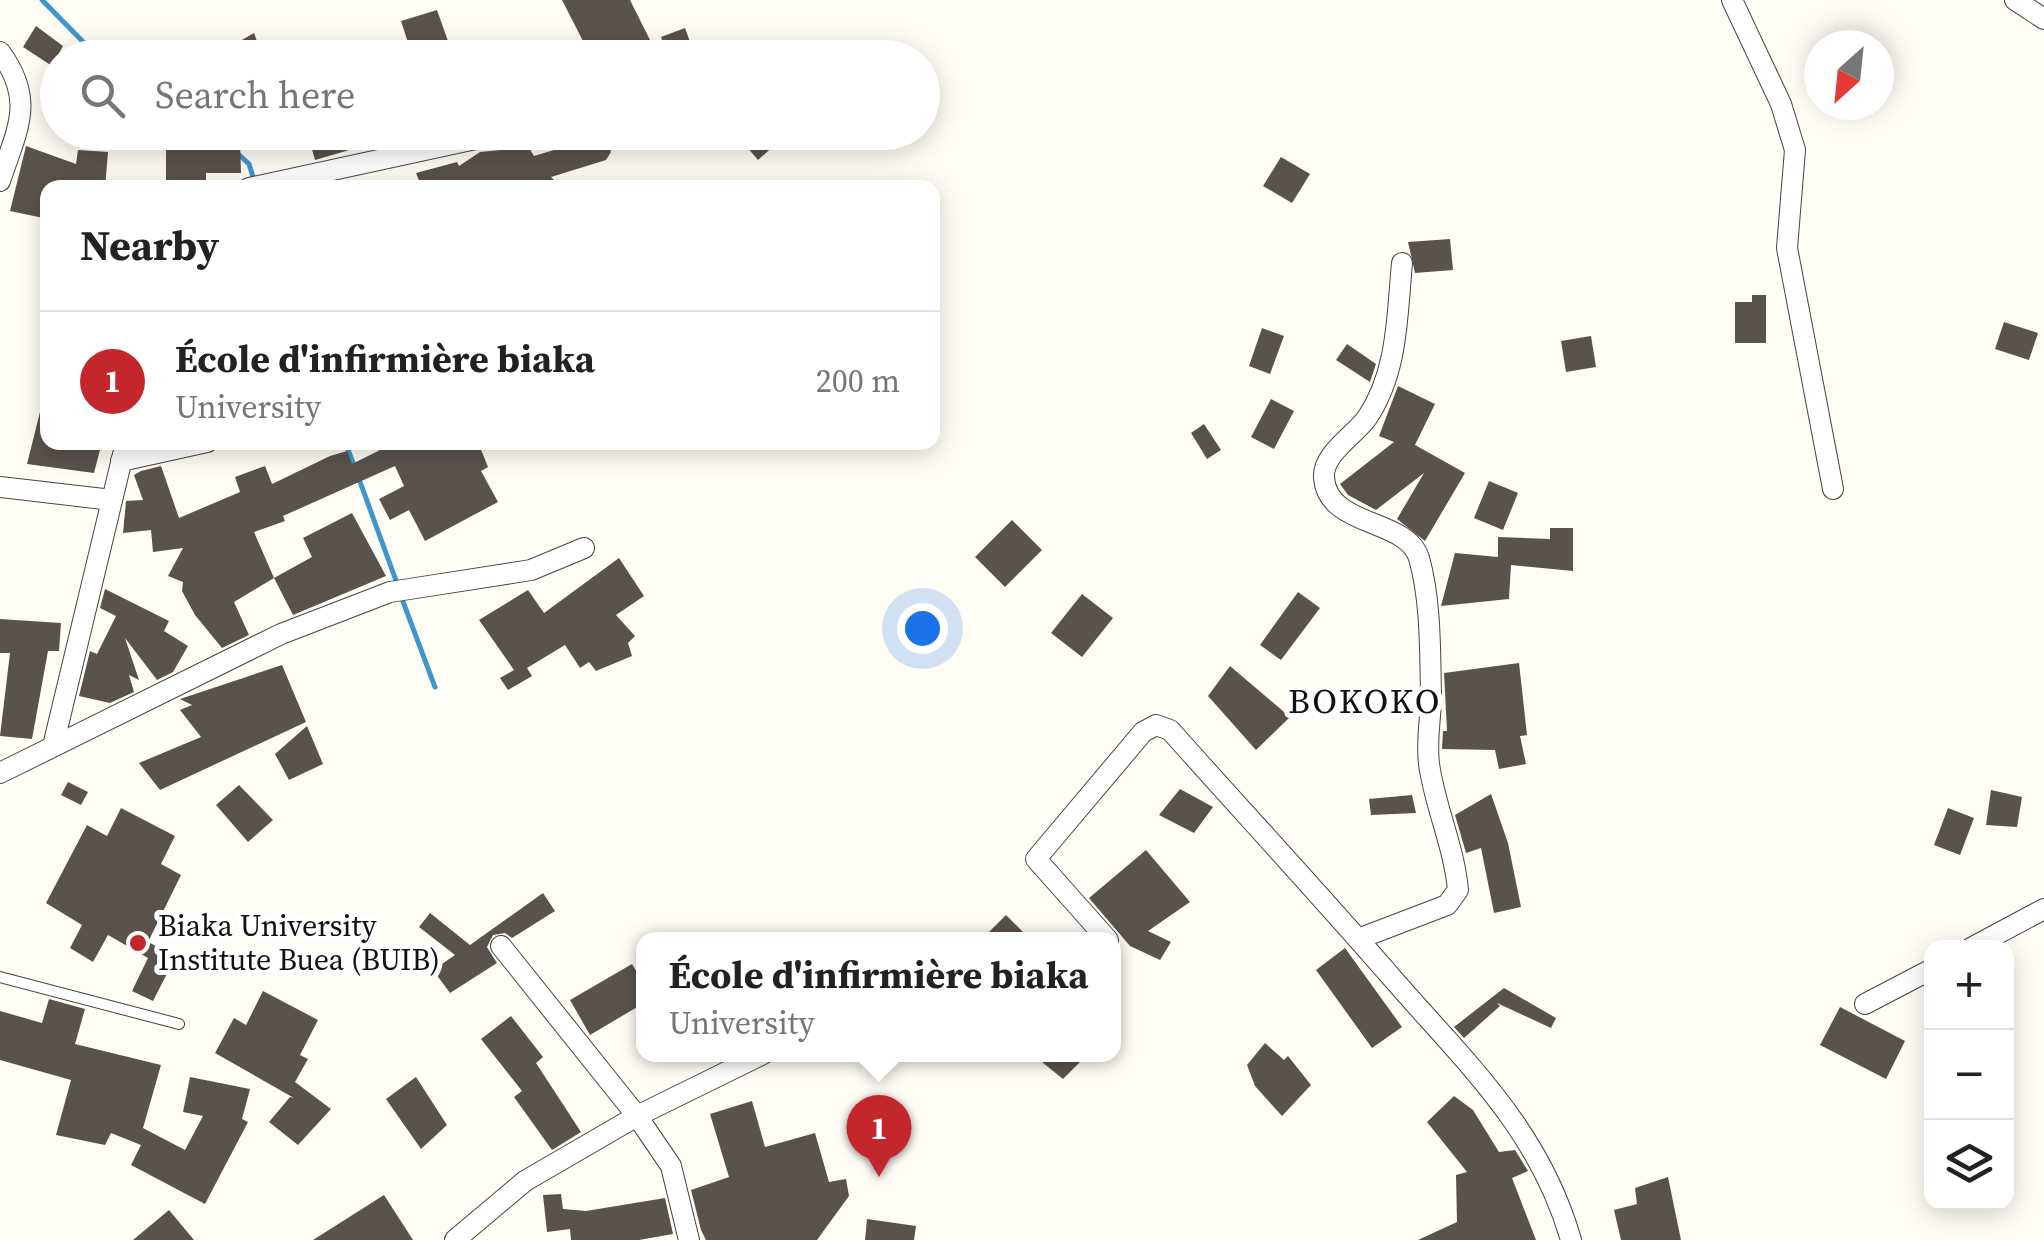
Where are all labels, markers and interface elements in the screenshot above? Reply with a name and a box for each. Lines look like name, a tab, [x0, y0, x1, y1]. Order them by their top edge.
north arrow	[1804, 30, 1894, 120]
search box	[40, 40, 940, 150]
icon: search	[75, 68, 130, 123]
text: Search here	[155, 69, 355, 121]
text: Nearby	[80, 216, 219, 274]
text: École d'infirmière biaka	[175, 333, 595, 385]
text: 1	[104, 359, 121, 403]
text: 200 m	[816, 359, 900, 403]
text: University	[175, 385, 321, 429]
your location	[897, 603, 948, 654]
district label: BOKOKO	[1288, 677, 1442, 725]
place label: Biaka University Institute Buea (BUIB)	[158, 905, 440, 980]
marker: Biaka University Institute Buea (BUIB)	[127, 932, 149, 954]
popup	[636, 932, 1121, 1062]
map controls	[1924, 940, 2014, 1210]
button: +	[1924, 940, 2014, 1030]
text: École d'infirmière biaka	[669, 949, 1088, 1001]
text: University	[669, 1001, 815, 1045]
button: −	[1924, 1030, 2014, 1120]
pin: 1	[846, 1094, 912, 1177]
button: layers	[1924, 1120, 2014, 1210]

